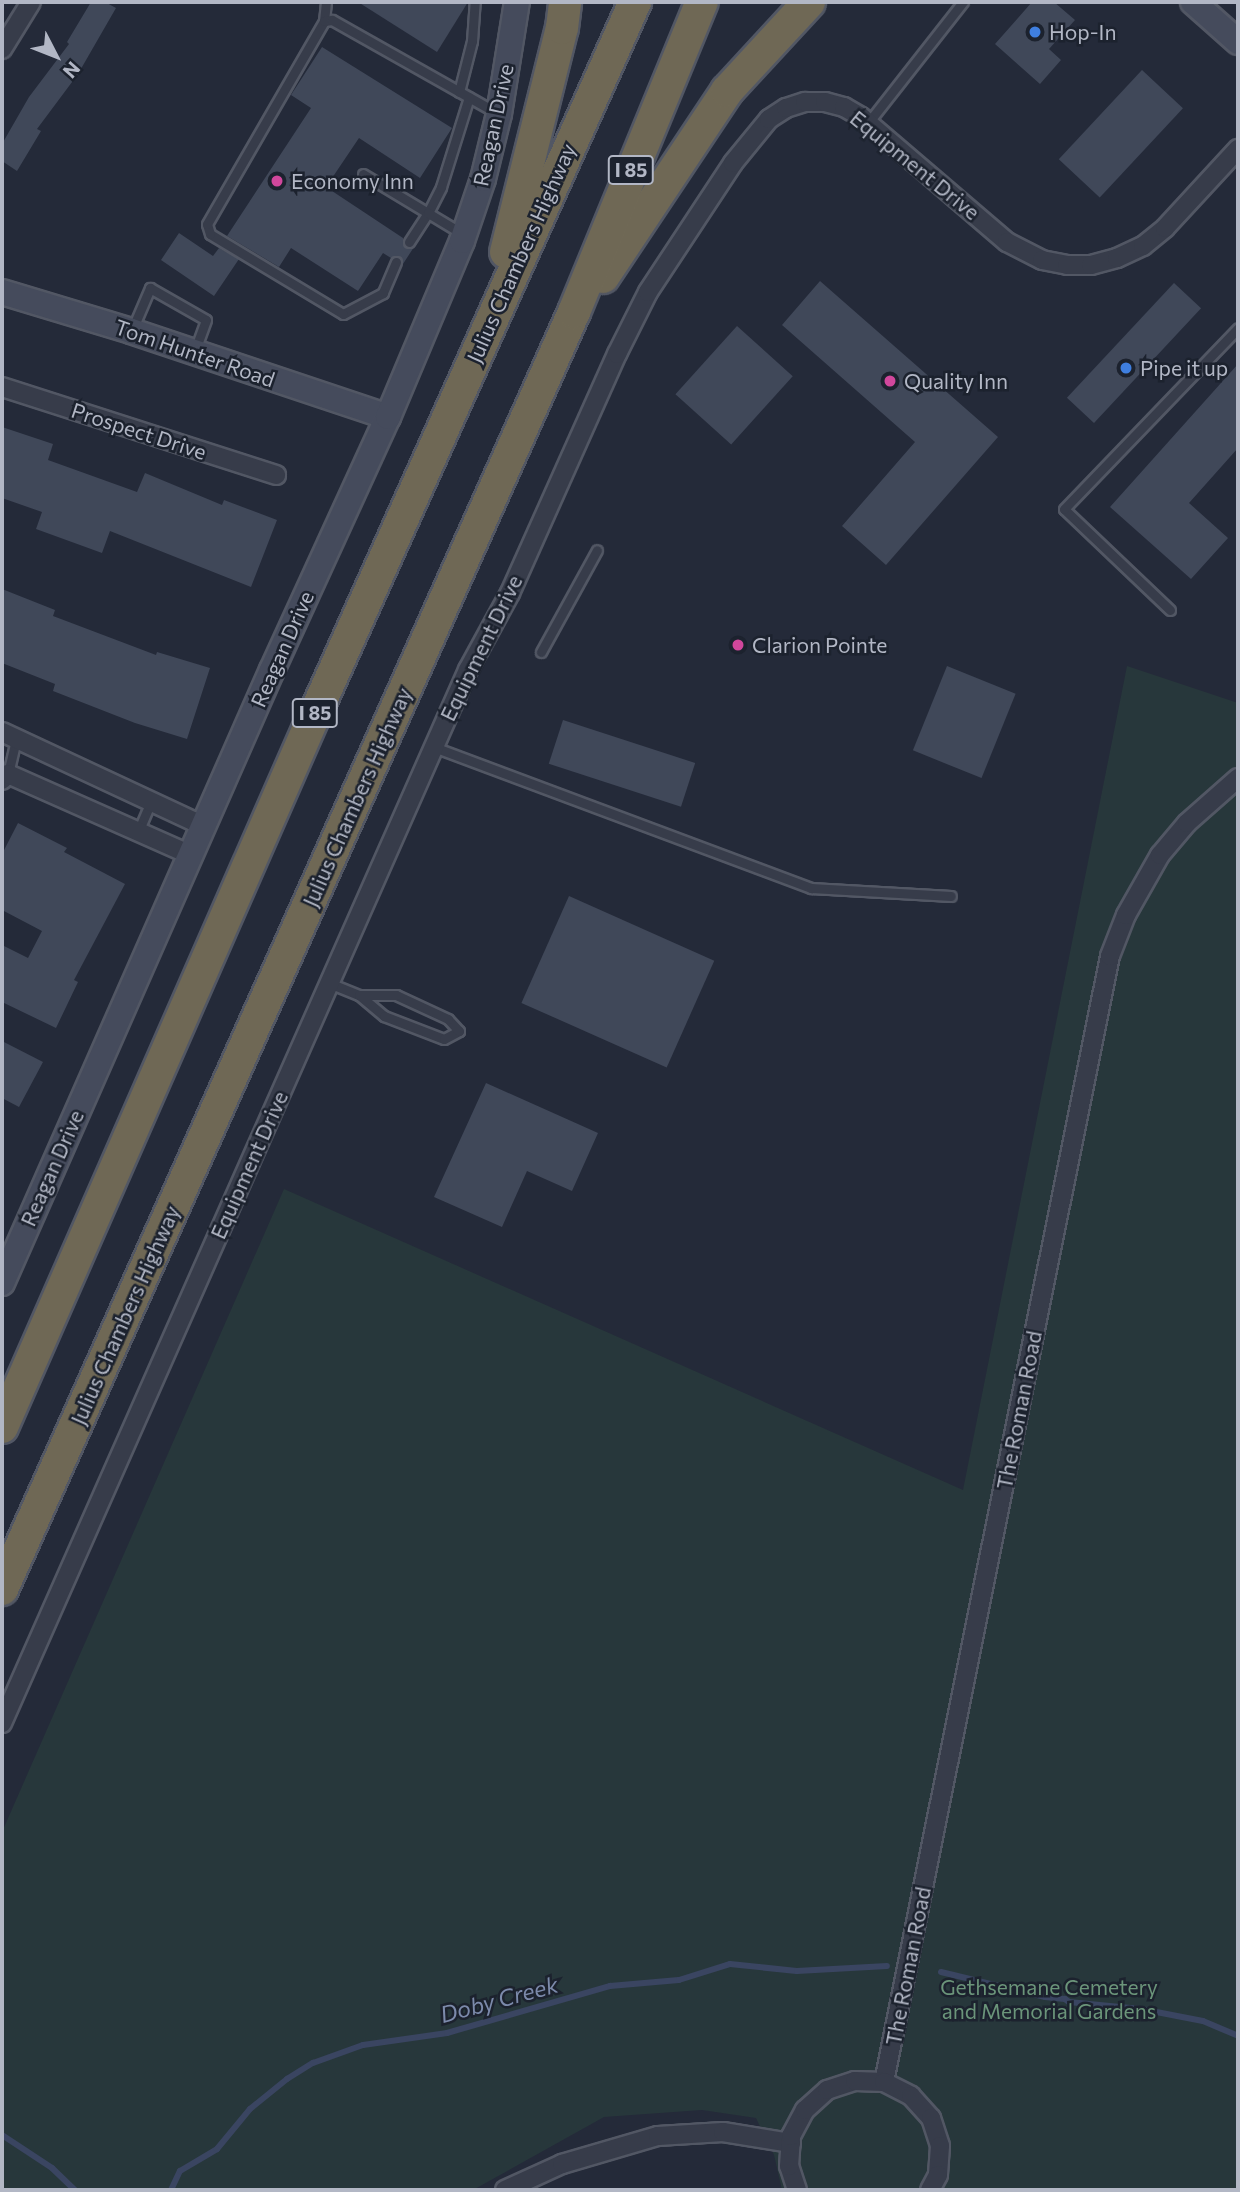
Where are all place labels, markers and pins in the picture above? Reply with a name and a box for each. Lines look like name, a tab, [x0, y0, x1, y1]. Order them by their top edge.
place label: Hop-In	[1049, 19, 1116, 45]
marker: Hop-In	[1027, 24, 1043, 40]
place label: Economy Inn	[291, 168, 414, 194]
marker: Economy Inn	[269, 173, 285, 189]
place label: Pipe it up	[1140, 355, 1228, 381]
marker: Pipe it up	[1118, 360, 1134, 376]
place label: Quality Inn	[904, 368, 1008, 394]
marker: Quality Inn	[882, 373, 898, 389]
place label: Clarion Pointe	[752, 632, 887, 658]
marker: Clarion Pointe	[730, 637, 746, 653]

